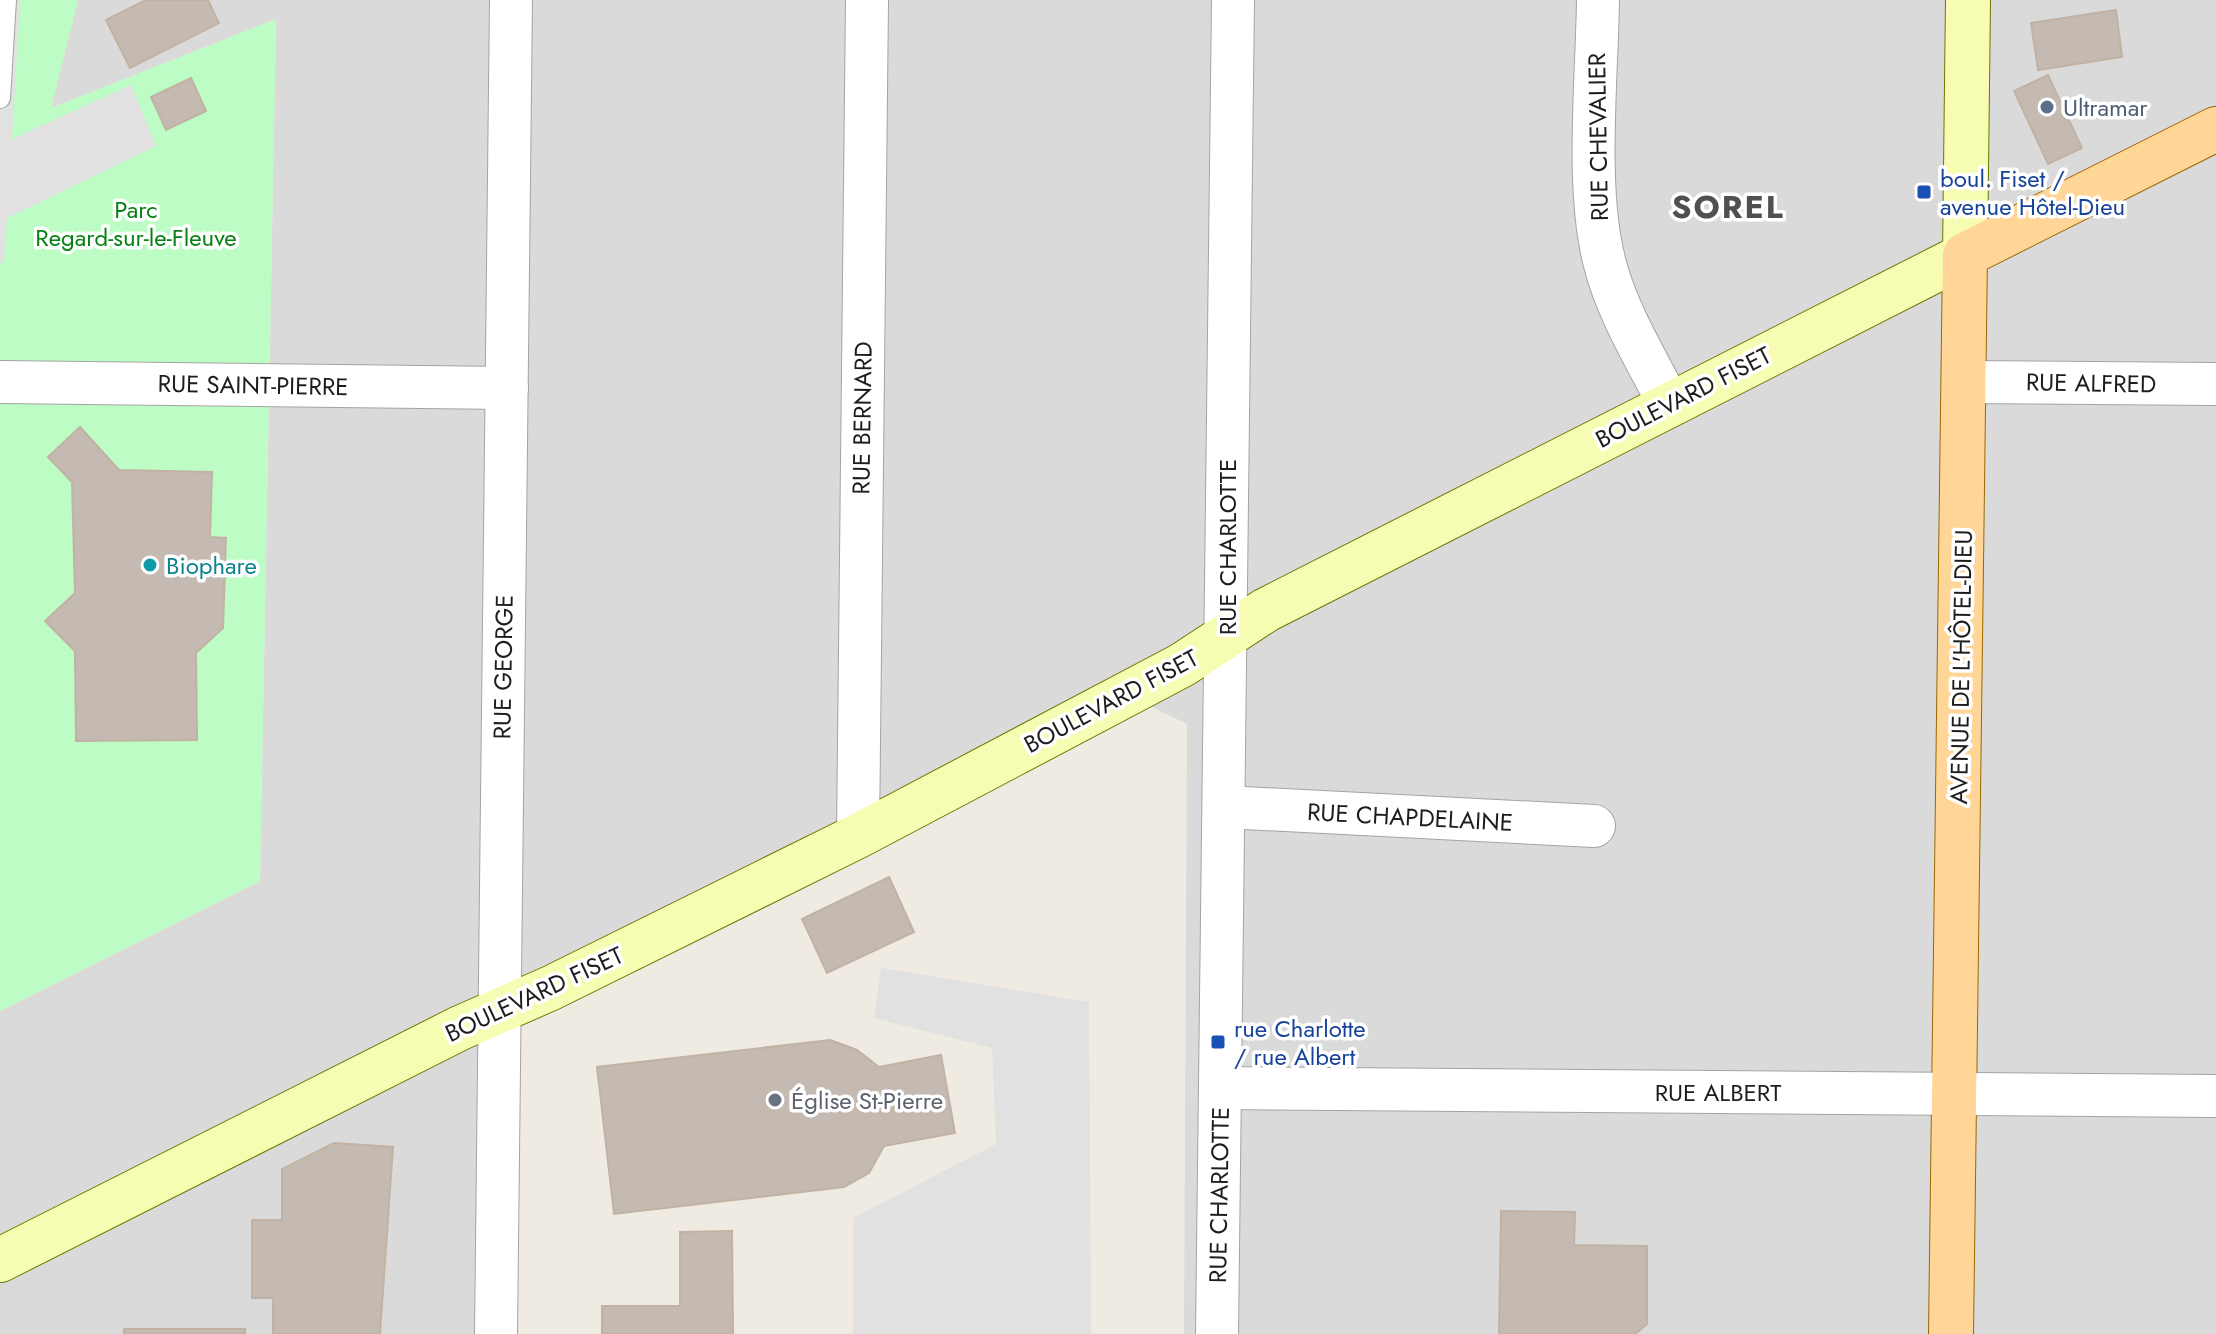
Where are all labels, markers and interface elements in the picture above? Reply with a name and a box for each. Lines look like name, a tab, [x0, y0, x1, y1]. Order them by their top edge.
street label: RUE CHEVALIER	[1579, 52, 1617, 221]
place label: Ultramar	[2063, 90, 2148, 125]
marker: Ultramar	[2038, 98, 2056, 116]
place label: boul. Fiset / avenue Hôtel-Dieu	[1940, 161, 2125, 224]
marker: boul. Fiset / avenue Hôtel-Dieu	[1915, 183, 1933, 201]
district label: SOREL	[1671, 184, 1785, 230]
park label: Parc Regard-sur-le-Fleuve	[35, 192, 237, 255]
street label: BOULEVARD FISET	[1589, 338, 1777, 456]
street label: RUE BERNARD	[843, 341, 881, 495]
street label: RUE ALFRED	[2025, 364, 2157, 402]
street label: RUE SAINT-PIERRE	[157, 366, 349, 404]
street label: RUE CHARLOTTE	[1210, 459, 1245, 635]
street label: AVENUE DE L'HÔTEL-DIEU	[1941, 529, 1981, 805]
place label: Biophare	[166, 548, 257, 583]
marker: Biophare	[141, 556, 159, 574]
street label: RUE GEORGE	[484, 594, 522, 740]
street label: BOULEVARD FISET	[1018, 640, 1204, 762]
street label: RUE CHAPDELAINE	[1306, 794, 1514, 840]
street label: BOULEVARD FISET	[439, 937, 629, 1051]
place label: rue Charlotte / rue Albert	[1234, 1011, 1366, 1074]
marker: rue Charlotte / rue Albert	[1209, 1033, 1227, 1051]
street label: RUE ALBERT	[1655, 1075, 1781, 1110]
place label: Église St-Pierre	[791, 1083, 943, 1118]
marker: Église St-Pierre	[766, 1091, 784, 1109]
street label: RUE CHARLOTTE	[1200, 1107, 1238, 1283]

